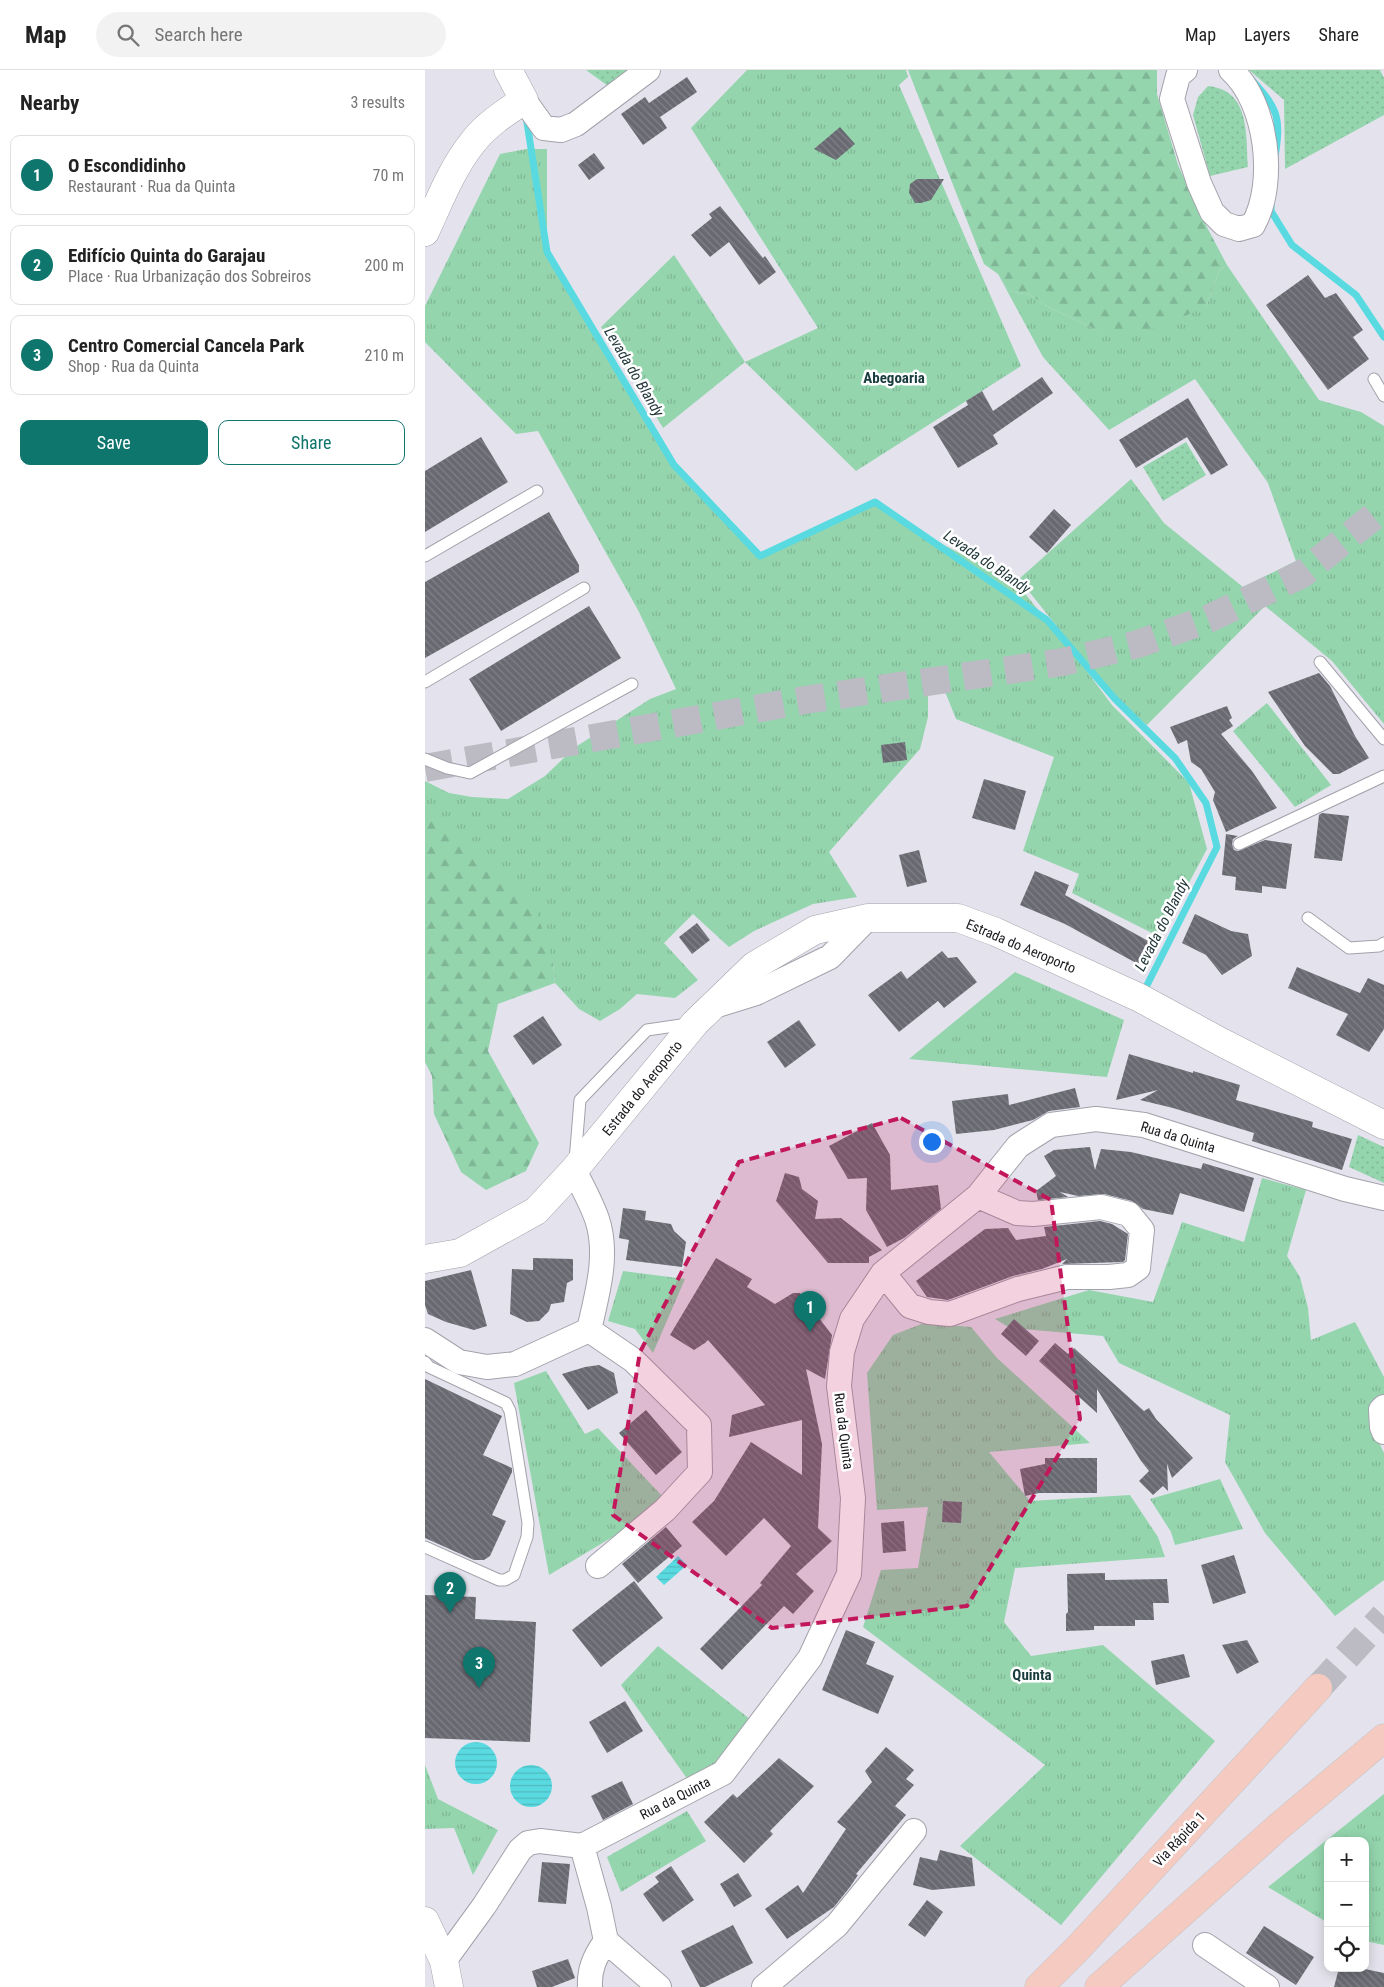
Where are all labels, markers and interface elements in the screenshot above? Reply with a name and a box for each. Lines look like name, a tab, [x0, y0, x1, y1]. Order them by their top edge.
search box	[96, 12, 446, 57]
text: Map	[25, 21, 66, 49]
icon: search	[114, 21, 142, 49]
text: Search here	[154, 23, 243, 46]
text: Map	[1185, 24, 1216, 45]
text: Layers	[1244, 24, 1291, 45]
text: Share	[1319, 24, 1359, 45]
text: Nearby	[20, 91, 79, 115]
text: 3 results	[350, 93, 405, 112]
text: O Escondidinho	[68, 154, 186, 177]
text: 1	[33, 166, 41, 185]
text: 70 m	[372, 166, 404, 185]
text: Restaurant · Rua da Quinta	[68, 177, 235, 196]
text: Edifício Quinta do Garajau	[68, 244, 265, 267]
text: 2	[33, 256, 41, 275]
text: 200 m	[365, 256, 404, 275]
text: Place · Rua Urbanização dos Sobreiros	[68, 267, 311, 286]
water label: Levada do Blandy	[600, 324, 668, 421]
text: Centro Comercial Cancela Park	[68, 334, 304, 357]
text: 3	[33, 346, 41, 365]
text: 210 m	[365, 346, 404, 365]
text: Shop · Rua da Quinta	[68, 357, 199, 376]
district label: Abegoaria	[863, 369, 925, 387]
button: Save	[20, 420, 208, 465]
button: Share	[218, 420, 405, 465]
water label: Levada do Blandy	[940, 526, 1035, 598]
water label: Levada do Blandy	[1131, 875, 1193, 974]
street label: Estrada do Aeroporto	[964, 916, 1078, 976]
street label: Estrada do Aeroporto	[599, 1037, 685, 1139]
street label: Rua da Quinta	[1139, 1118, 1217, 1156]
your location	[919, 1129, 945, 1155]
pin: 1	[794, 1291, 826, 1332]
street label: Rua da Quinta	[831, 1392, 857, 1470]
pin: 2	[434, 1572, 466, 1613]
pin: 3	[463, 1647, 495, 1688]
district label: Quinta	[1012, 1666, 1052, 1684]
street label: Rua da Quinta	[637, 1773, 713, 1823]
street label: Via Rápida 1	[1150, 1808, 1208, 1870]
map controls	[1324, 1837, 1369, 1972]
button: +	[1324, 1837, 1369, 1882]
button: −	[1324, 1882, 1369, 1927]
button: locate	[1324, 1927, 1369, 1972]

